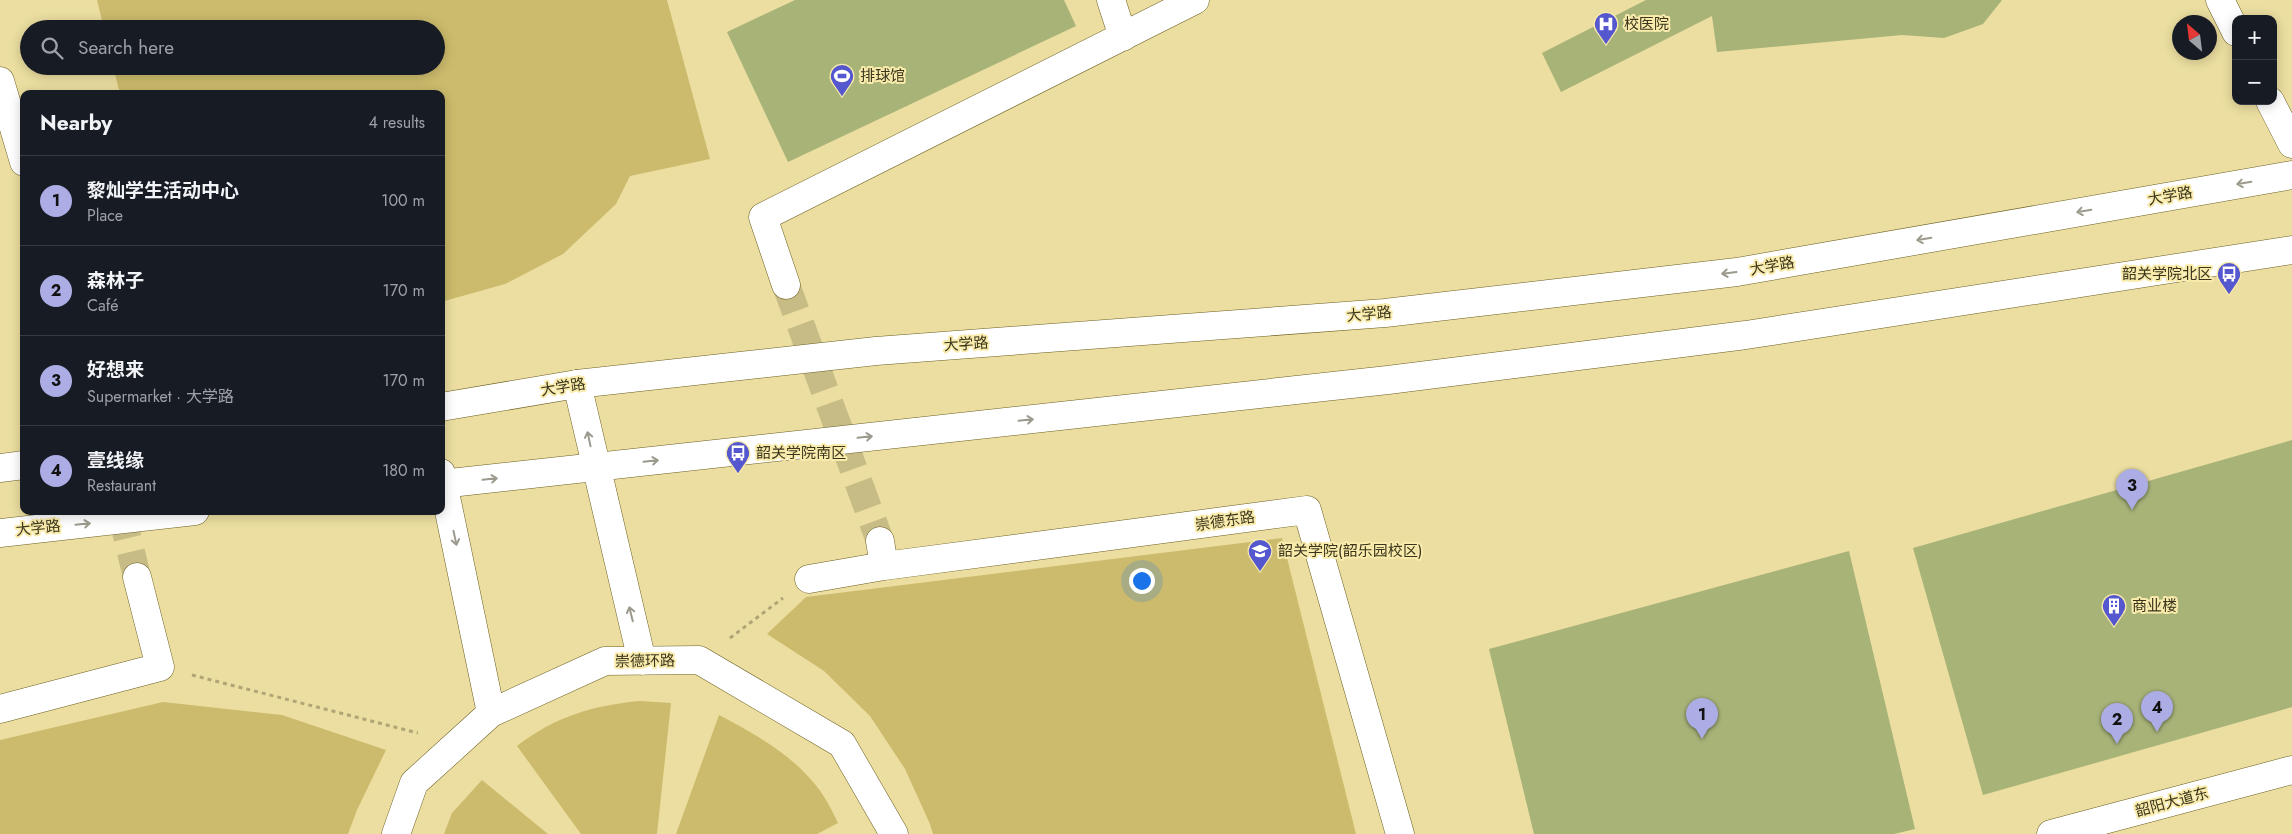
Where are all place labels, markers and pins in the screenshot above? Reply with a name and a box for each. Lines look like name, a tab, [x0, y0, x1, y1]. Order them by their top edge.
hospital icon: 校医院	[1593, 11, 1619, 45]
place label: 校医院	[1624, 13, 1669, 35]
sports icon: 排球馆	[829, 63, 855, 97]
place label: 排球馆	[860, 65, 905, 87]
bus stop icon: 韶关学院北区	[2216, 261, 2242, 295]
place label: 韶关学院北区	[2122, 263, 2212, 285]
bus stop icon: 韶关学院南区	[725, 440, 751, 474]
place label: 韶关学院南区	[756, 442, 846, 464]
pin: 3	[2116, 469, 2148, 510]
school or university icon: 韶关学院(韶乐园校区)	[1247, 538, 1273, 572]
place label: 韶关学院(韶乐园校区)	[1278, 540, 1422, 562]
building icon: 商业楼	[2101, 593, 2127, 627]
place label: 商业楼	[2132, 595, 2177, 617]
pin: 4	[2141, 691, 2173, 732]
pin: 1	[1686, 698, 1718, 739]
pin: 2	[2101, 703, 2133, 744]

